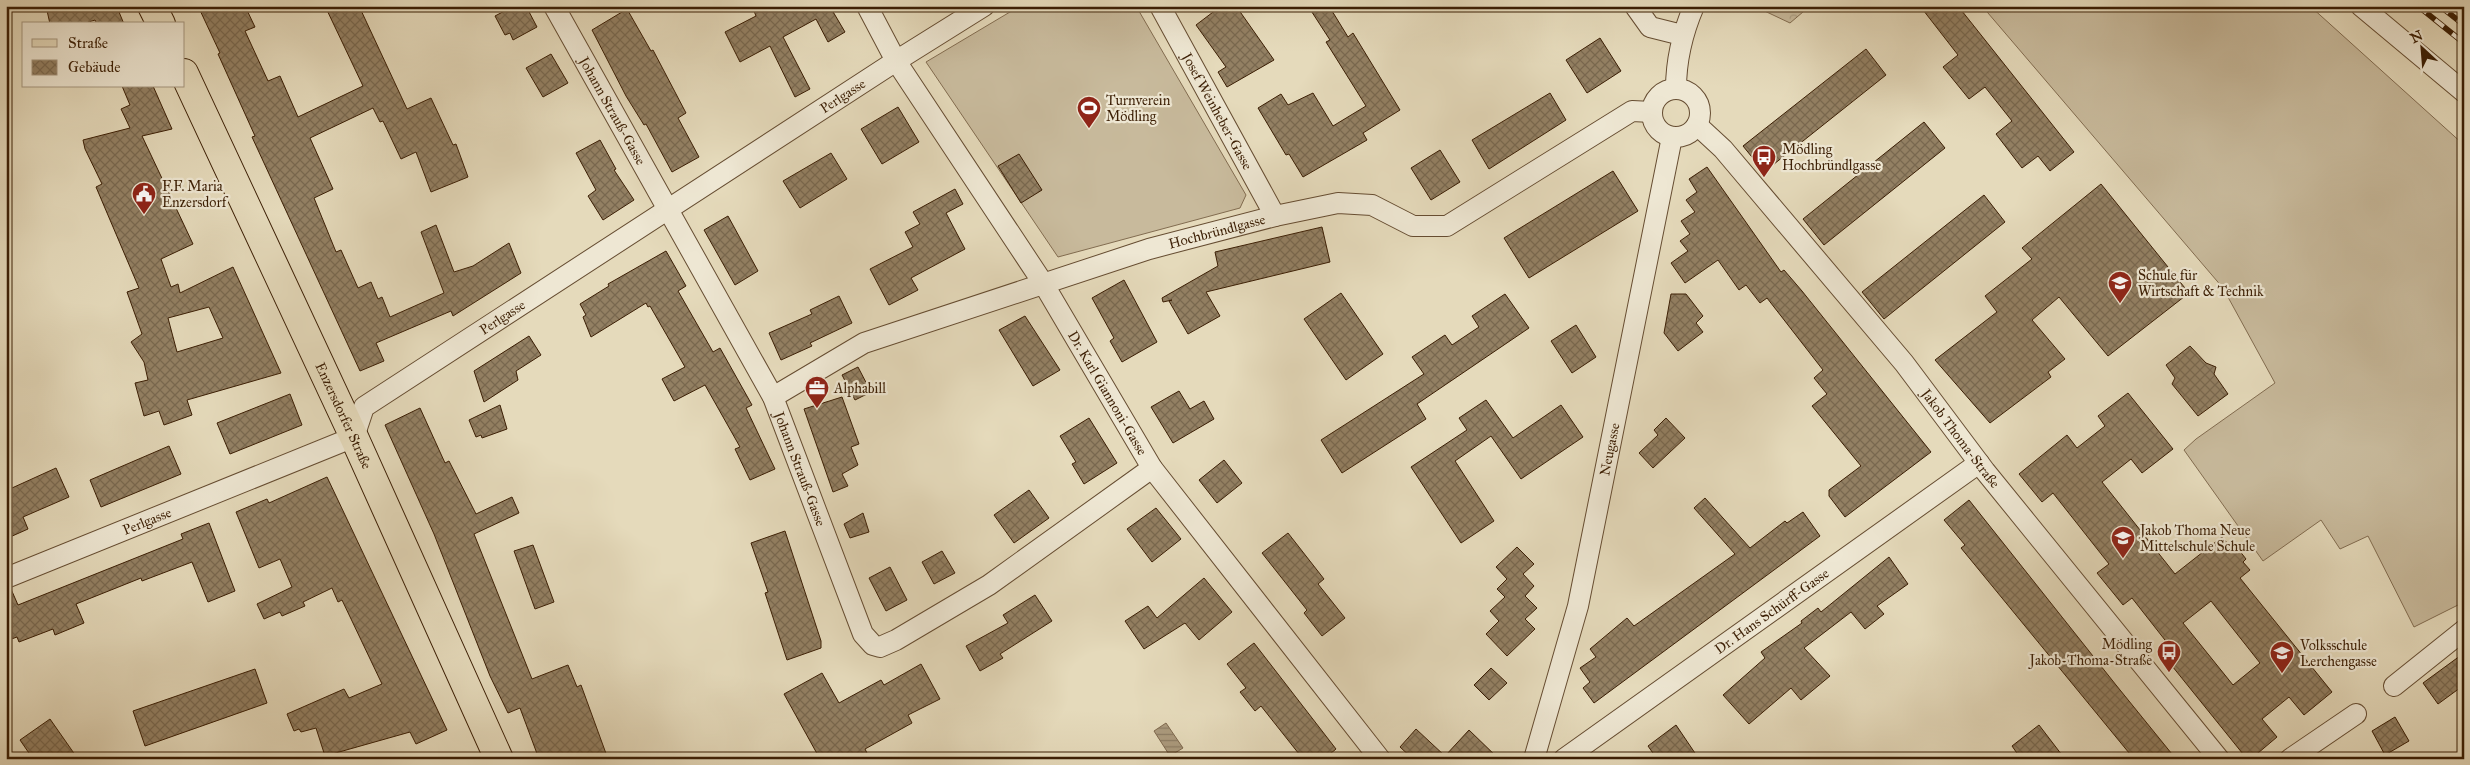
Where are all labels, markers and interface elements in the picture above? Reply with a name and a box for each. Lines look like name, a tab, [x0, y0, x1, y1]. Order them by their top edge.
legend	[22, 22, 185, 88]
north arrow	[2398, 22, 2448, 72]
text: N	[2407, 26, 2426, 47]
text: Straße	[68, 34, 108, 52]
street label: Josef Weinheber-Gasse	[1177, 48, 1256, 173]
street label: Johann Strauß-Gasse	[573, 52, 649, 168]
text: Gebäude	[68, 58, 121, 76]
street label: Perlgasse	[817, 75, 869, 117]
place label: Turnverein Mödling	[1106, 92, 1171, 125]
sports icon: Turnverein Mödling	[1076, 95, 1102, 129]
place label: Mödling Hochbründlgasse	[1782, 141, 1881, 174]
bus stop icon: Mödling Hochbründlgasse	[1751, 144, 1777, 178]
place label: F.F. Maria Enzersdorf	[162, 178, 229, 211]
public building icon: F.F. Maria Enzersdorf	[131, 181, 157, 215]
street label: Hochbründlgasse	[1167, 211, 1267, 253]
place label: Schule für Wirtschaft & Technik	[2138, 267, 2264, 300]
school or university icon: Schule für Wirtschaft & Technik	[2107, 270, 2133, 304]
street label: Perlgasse	[476, 296, 529, 339]
street label: Dr. Karl Giannoni-Gasse	[1064, 328, 1151, 459]
street label: Enzersdorfer Straße	[311, 360, 375, 472]
office icon: Alphabill	[804, 375, 830, 409]
place label: Alphabill	[833, 380, 886, 397]
street label: Jakob Thoma-Straße	[1915, 384, 2003, 492]
street label: Johann Strauß-Gasse	[769, 407, 829, 529]
street label: Neugasse	[1596, 421, 1624, 477]
street label: Perlgasse	[120, 504, 174, 539]
place label: Jakob Thoma Neue Mittelschule Schule	[2138, 522, 2255, 555]
school or university icon: Jakob Thoma Neue Mittelschule Schule	[2110, 525, 2136, 559]
street label: Dr. Hans Schürff-Gasse	[1711, 565, 1832, 658]
place label: Mödling Jakob-Thoma-Straße	[2028, 636, 2152, 670]
place label: Volksschule Lerchengasse	[2299, 637, 2377, 670]
bus stop icon: Mödling Jakob-Thoma-Straße	[2156, 639, 2182, 673]
school or university icon: Volksschule Lerchengasse	[2269, 640, 2295, 674]

